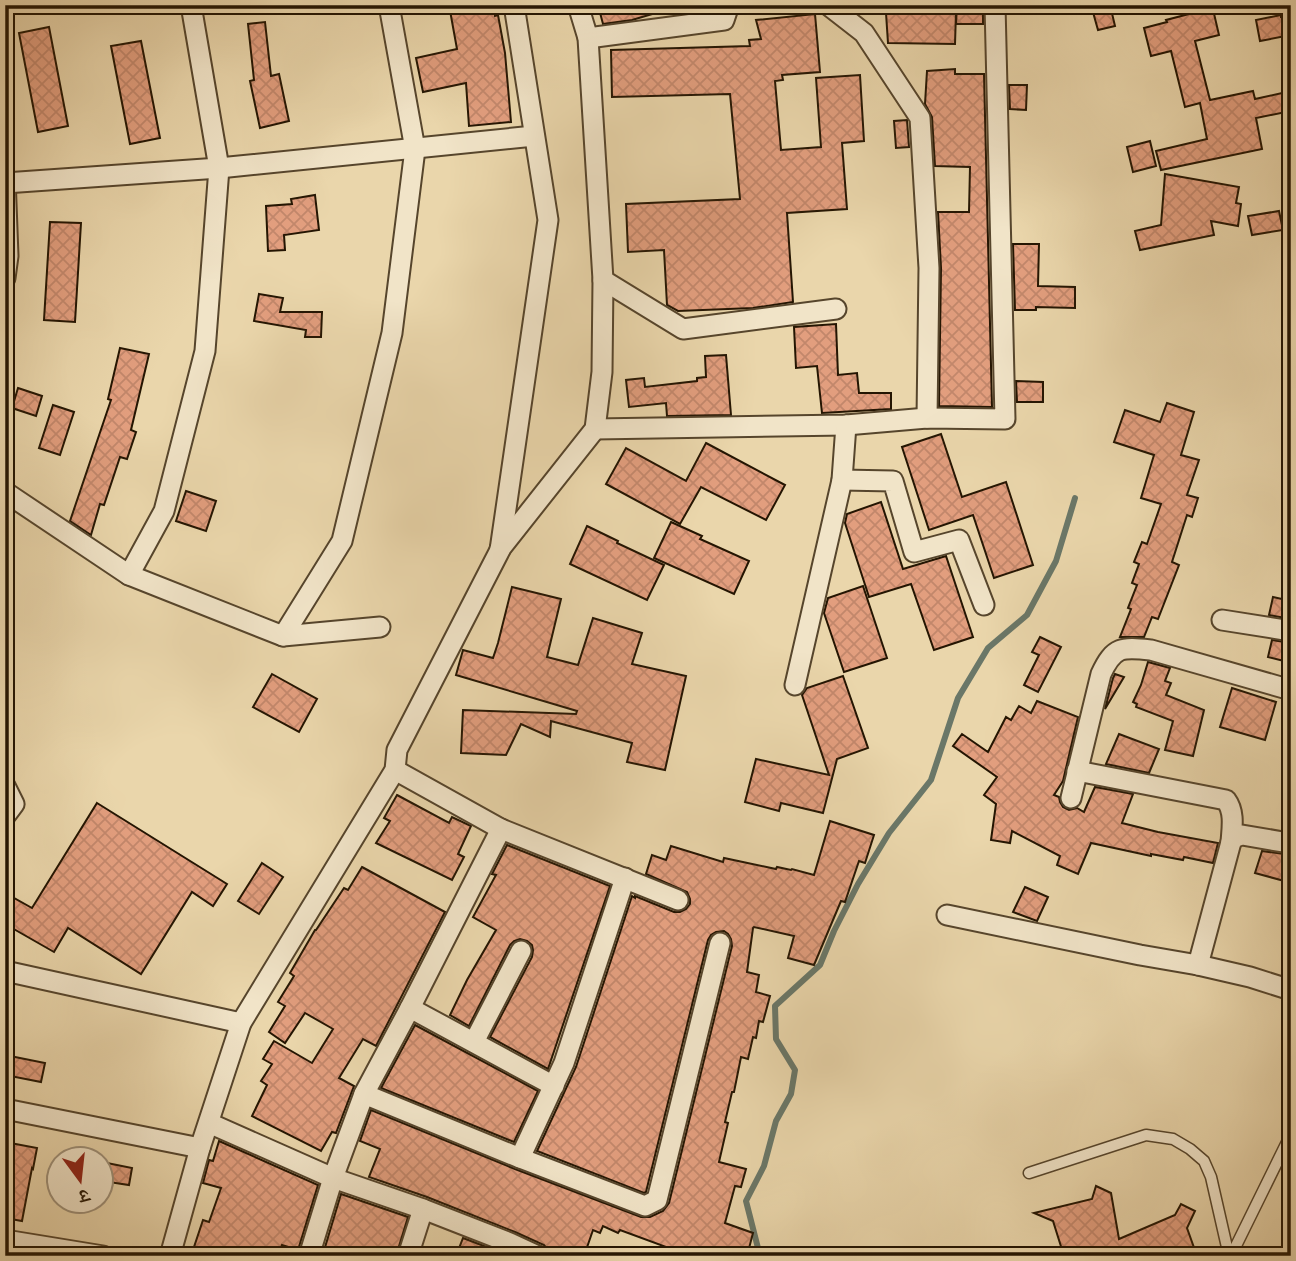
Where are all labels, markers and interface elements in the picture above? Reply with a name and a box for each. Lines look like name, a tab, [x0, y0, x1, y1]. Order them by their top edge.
north arrow	[46, 1146, 116, 1216]
text: उ	[75, 1183, 93, 1205]

